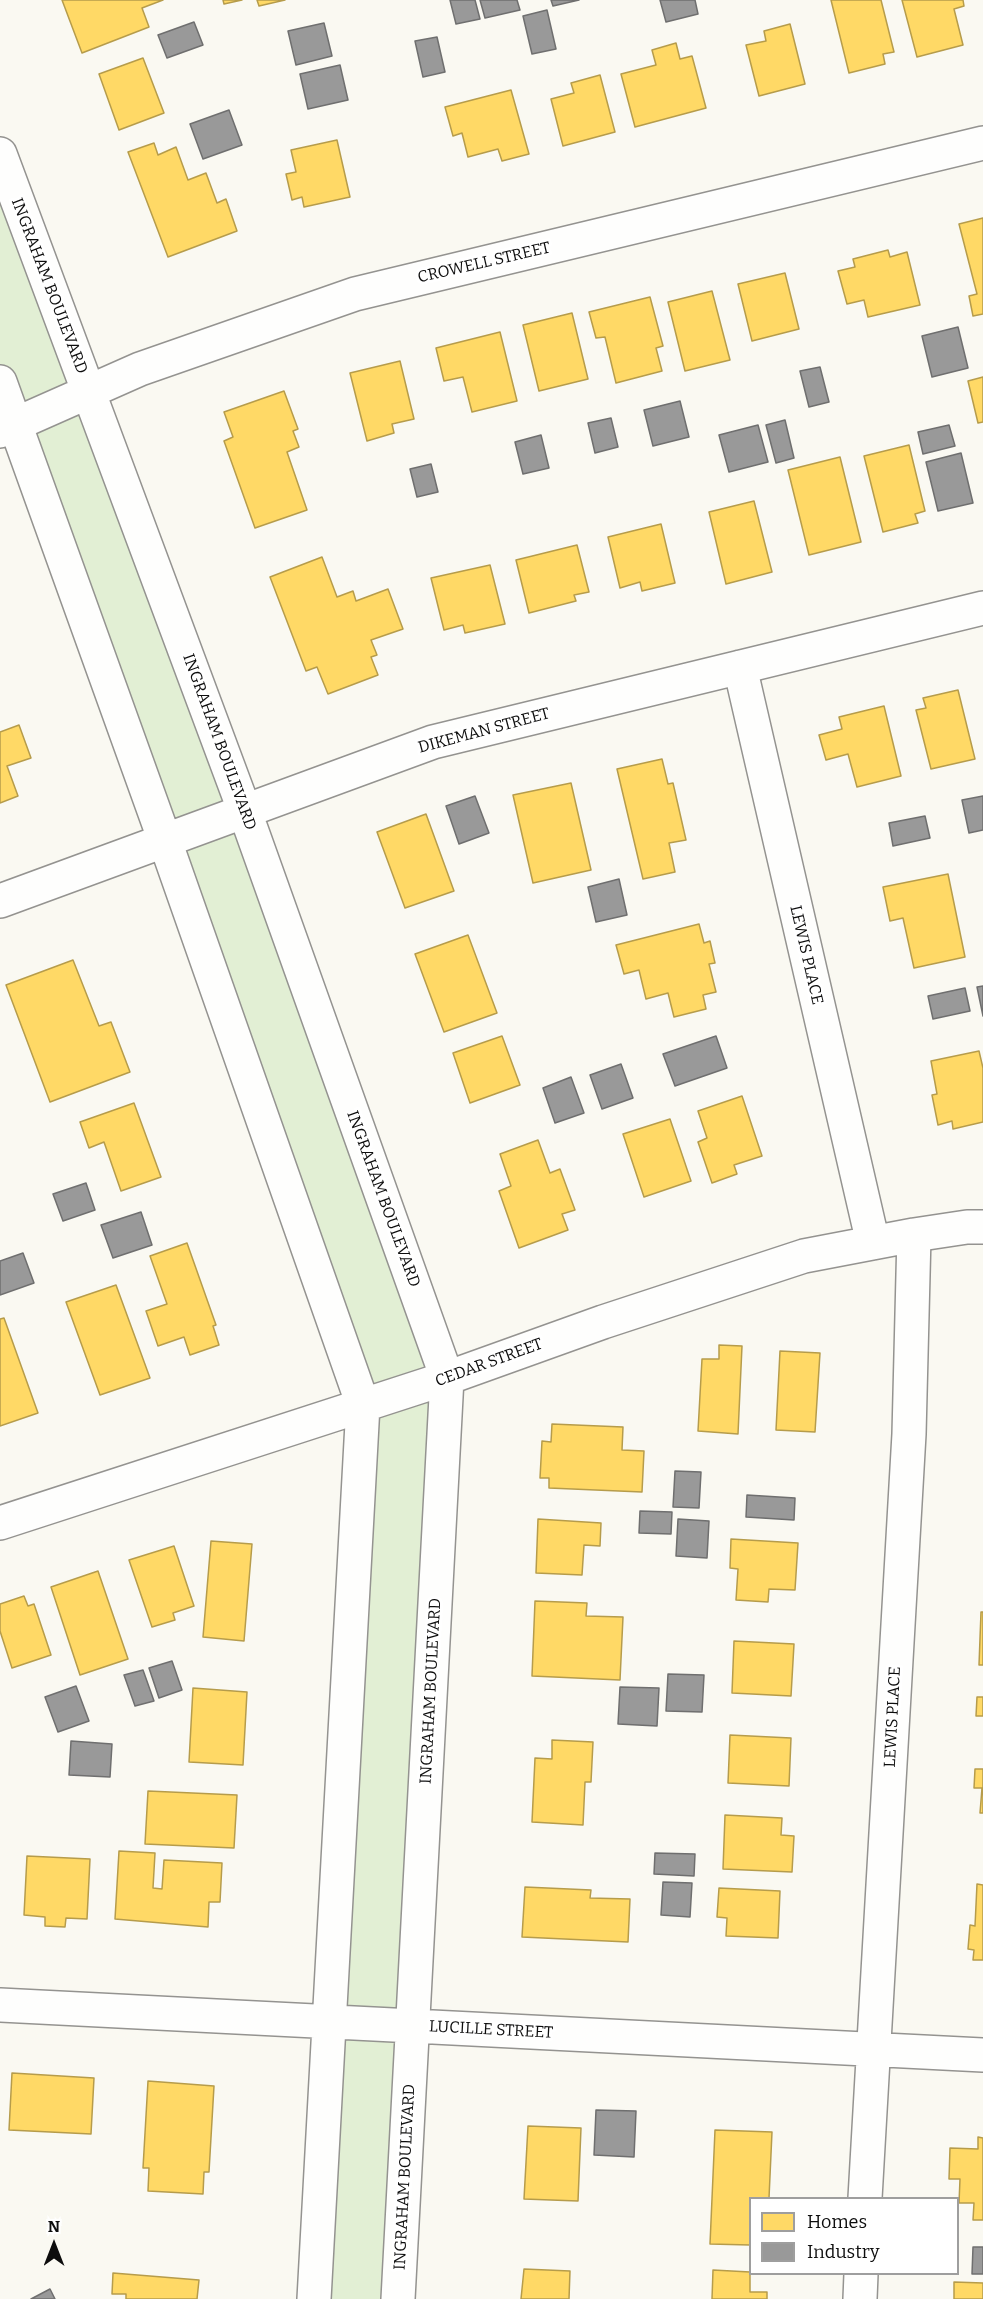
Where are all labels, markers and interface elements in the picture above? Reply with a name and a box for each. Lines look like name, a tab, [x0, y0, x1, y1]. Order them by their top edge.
street label: INGRAHAM BOULEVARD	[7, 196, 91, 376]
street label: CROWELL STREET	[416, 238, 552, 288]
street label: INGRAHAM BOULEVARD	[178, 651, 260, 833]
street label: DIKEMAN STREET	[416, 704, 552, 758]
street label: LEWIS PLACE	[785, 903, 827, 1007]
street label: INGRAHAM BOULEVARD	[342, 1108, 424, 1290]
street label: CEDAR STREET	[433, 1335, 545, 1391]
street label: INGRAHAM BOULEVARD	[417, 1597, 445, 1785]
street label: LEWIS PLACE	[881, 1666, 905, 1768]
street label: LUCILLE STREET	[429, 2017, 553, 2043]
street label: INGRAHAM BOULEVARD	[391, 2083, 419, 2271]
legend	[749, 2197, 959, 2275]
text: Homes	[807, 2211, 867, 2233]
north arrow	[24, 2215, 84, 2275]
text: N	[48, 2217, 60, 2236]
text: Industry	[807, 2241, 879, 2263]

